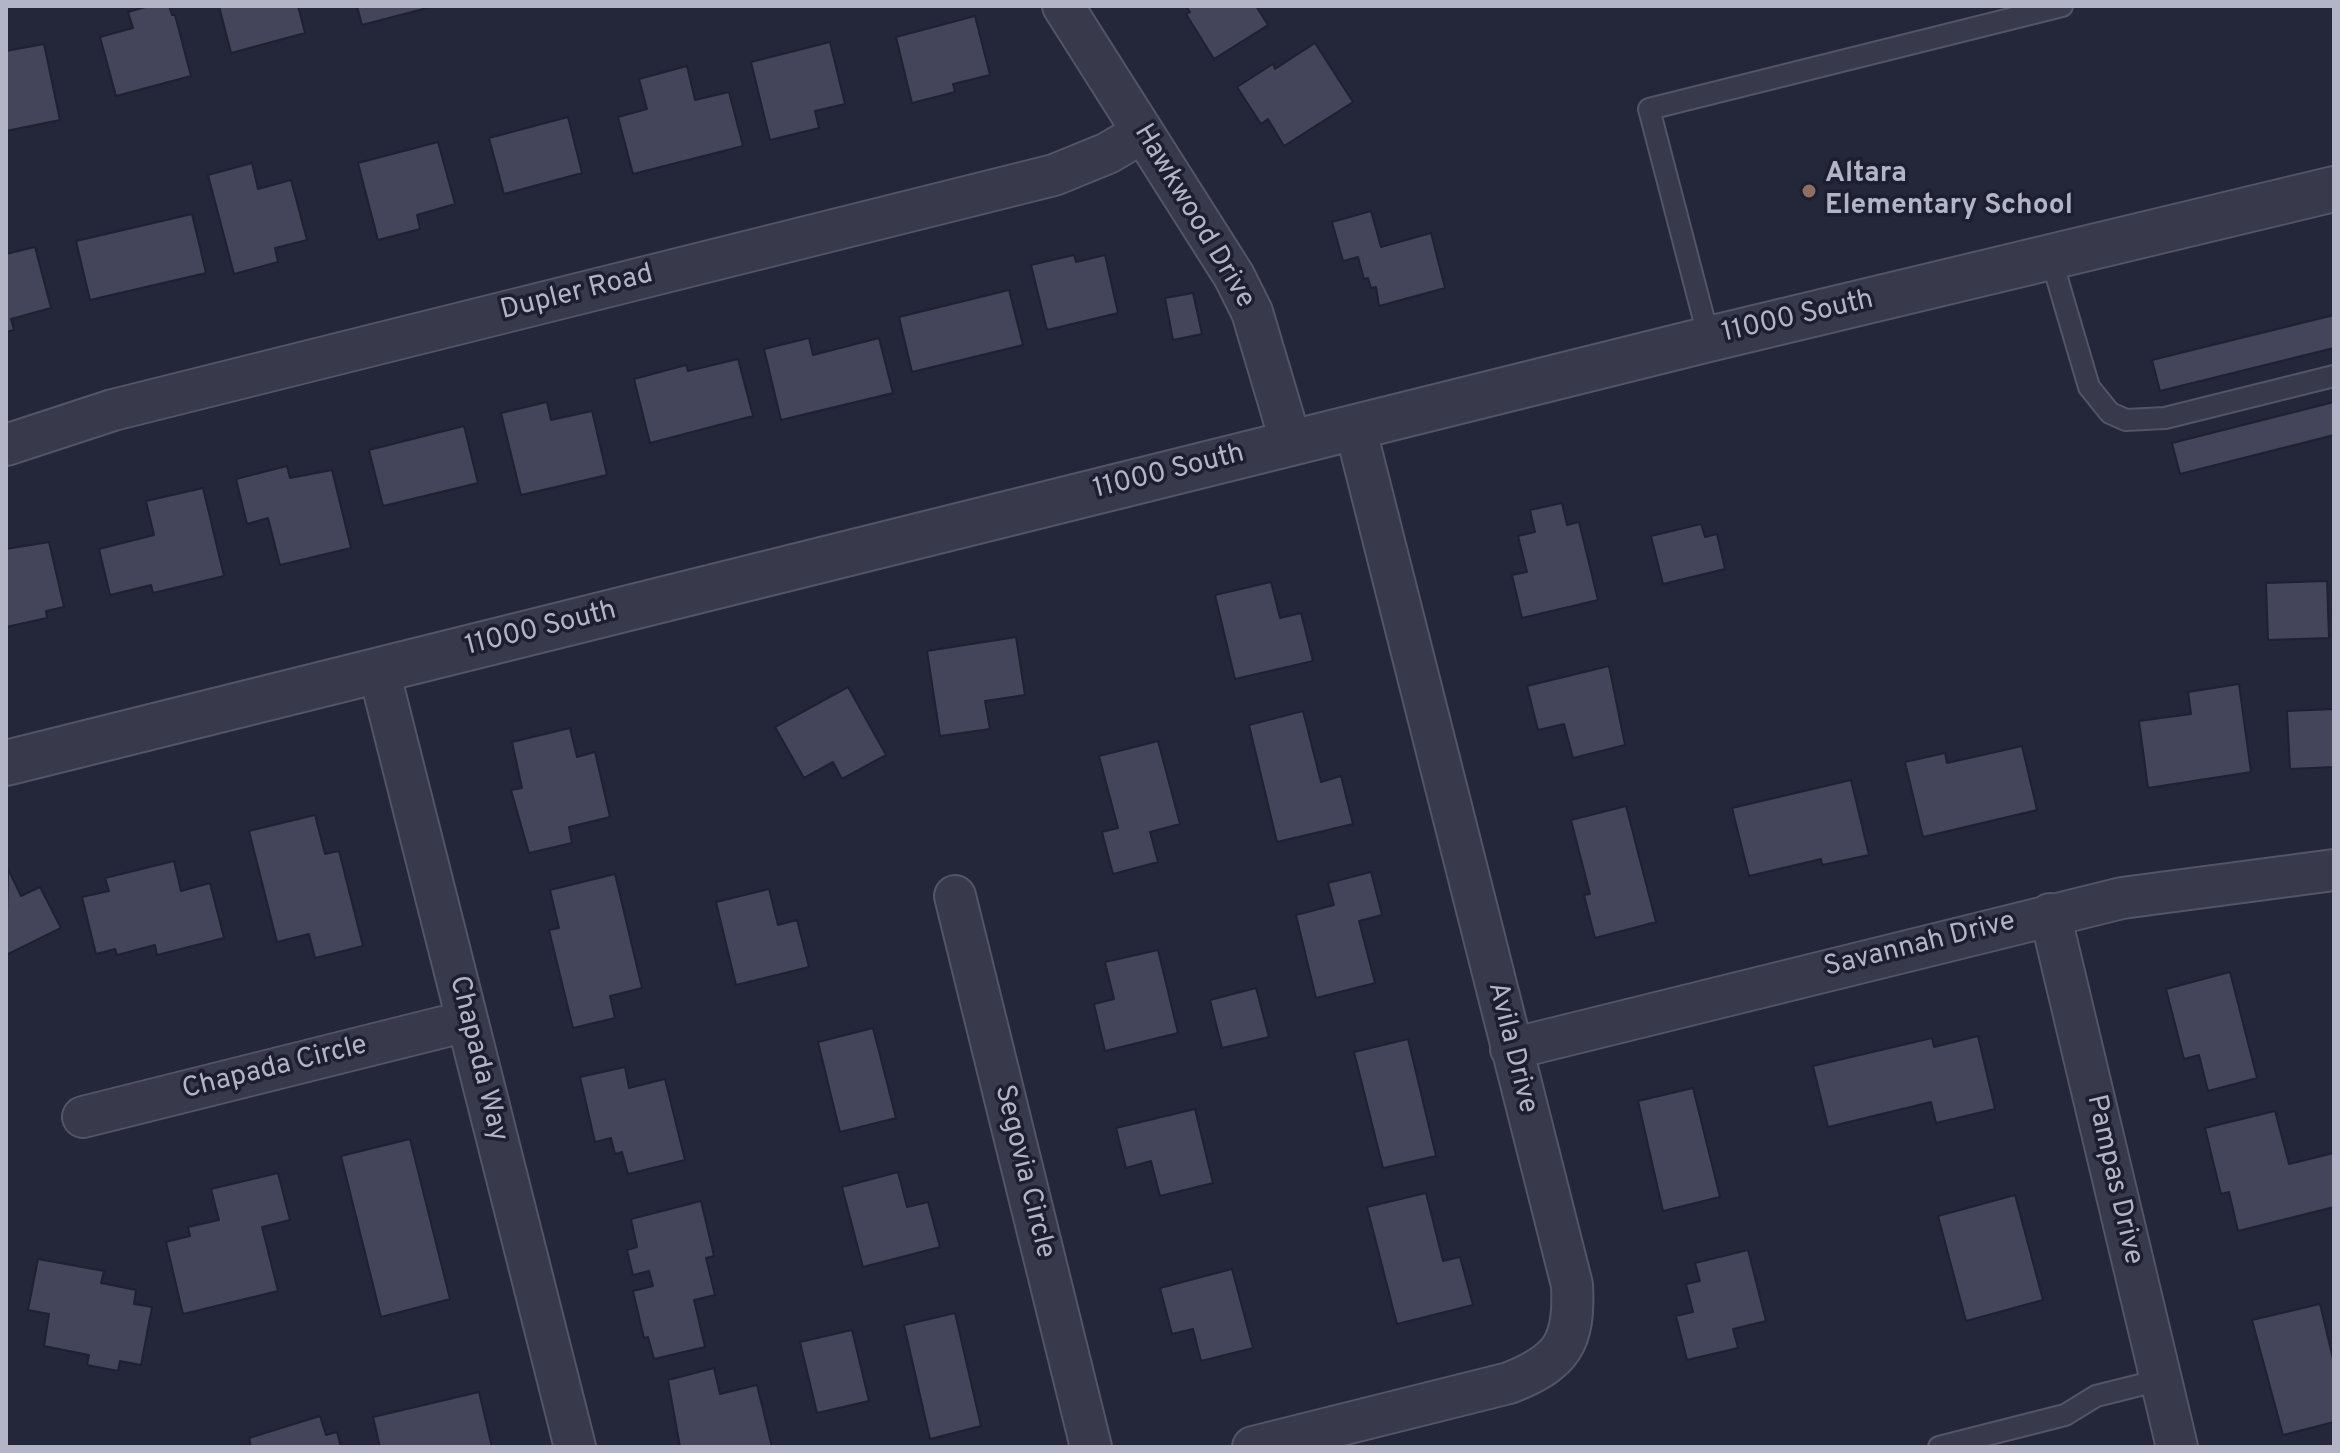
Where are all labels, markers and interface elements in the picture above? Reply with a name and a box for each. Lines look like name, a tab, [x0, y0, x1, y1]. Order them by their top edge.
street label: Hawkwood Drive	[1125, 119, 1261, 315]
place label: Altara Elementary School	[1825, 158, 2073, 224]
marker: Altara Elementary School	[1800, 182, 1818, 200]
street label: Dupler Road	[497, 259, 657, 329]
street label: 11000 South	[1719, 284, 1877, 352]
street label: 11000 South	[1090, 438, 1248, 508]
street label: 11000 South	[462, 595, 620, 665]
street label: Savannah Drive	[1821, 906, 2019, 986]
street label: Chapada Way	[440, 973, 514, 1145]
street label: Avila Drive	[1478, 979, 1544, 1117]
street label: Chapada Circle	[179, 1030, 371, 1108]
street label: Segovia Circle	[985, 1082, 1061, 1262]
street label: Pampas Drive	[2077, 1092, 2149, 1268]

